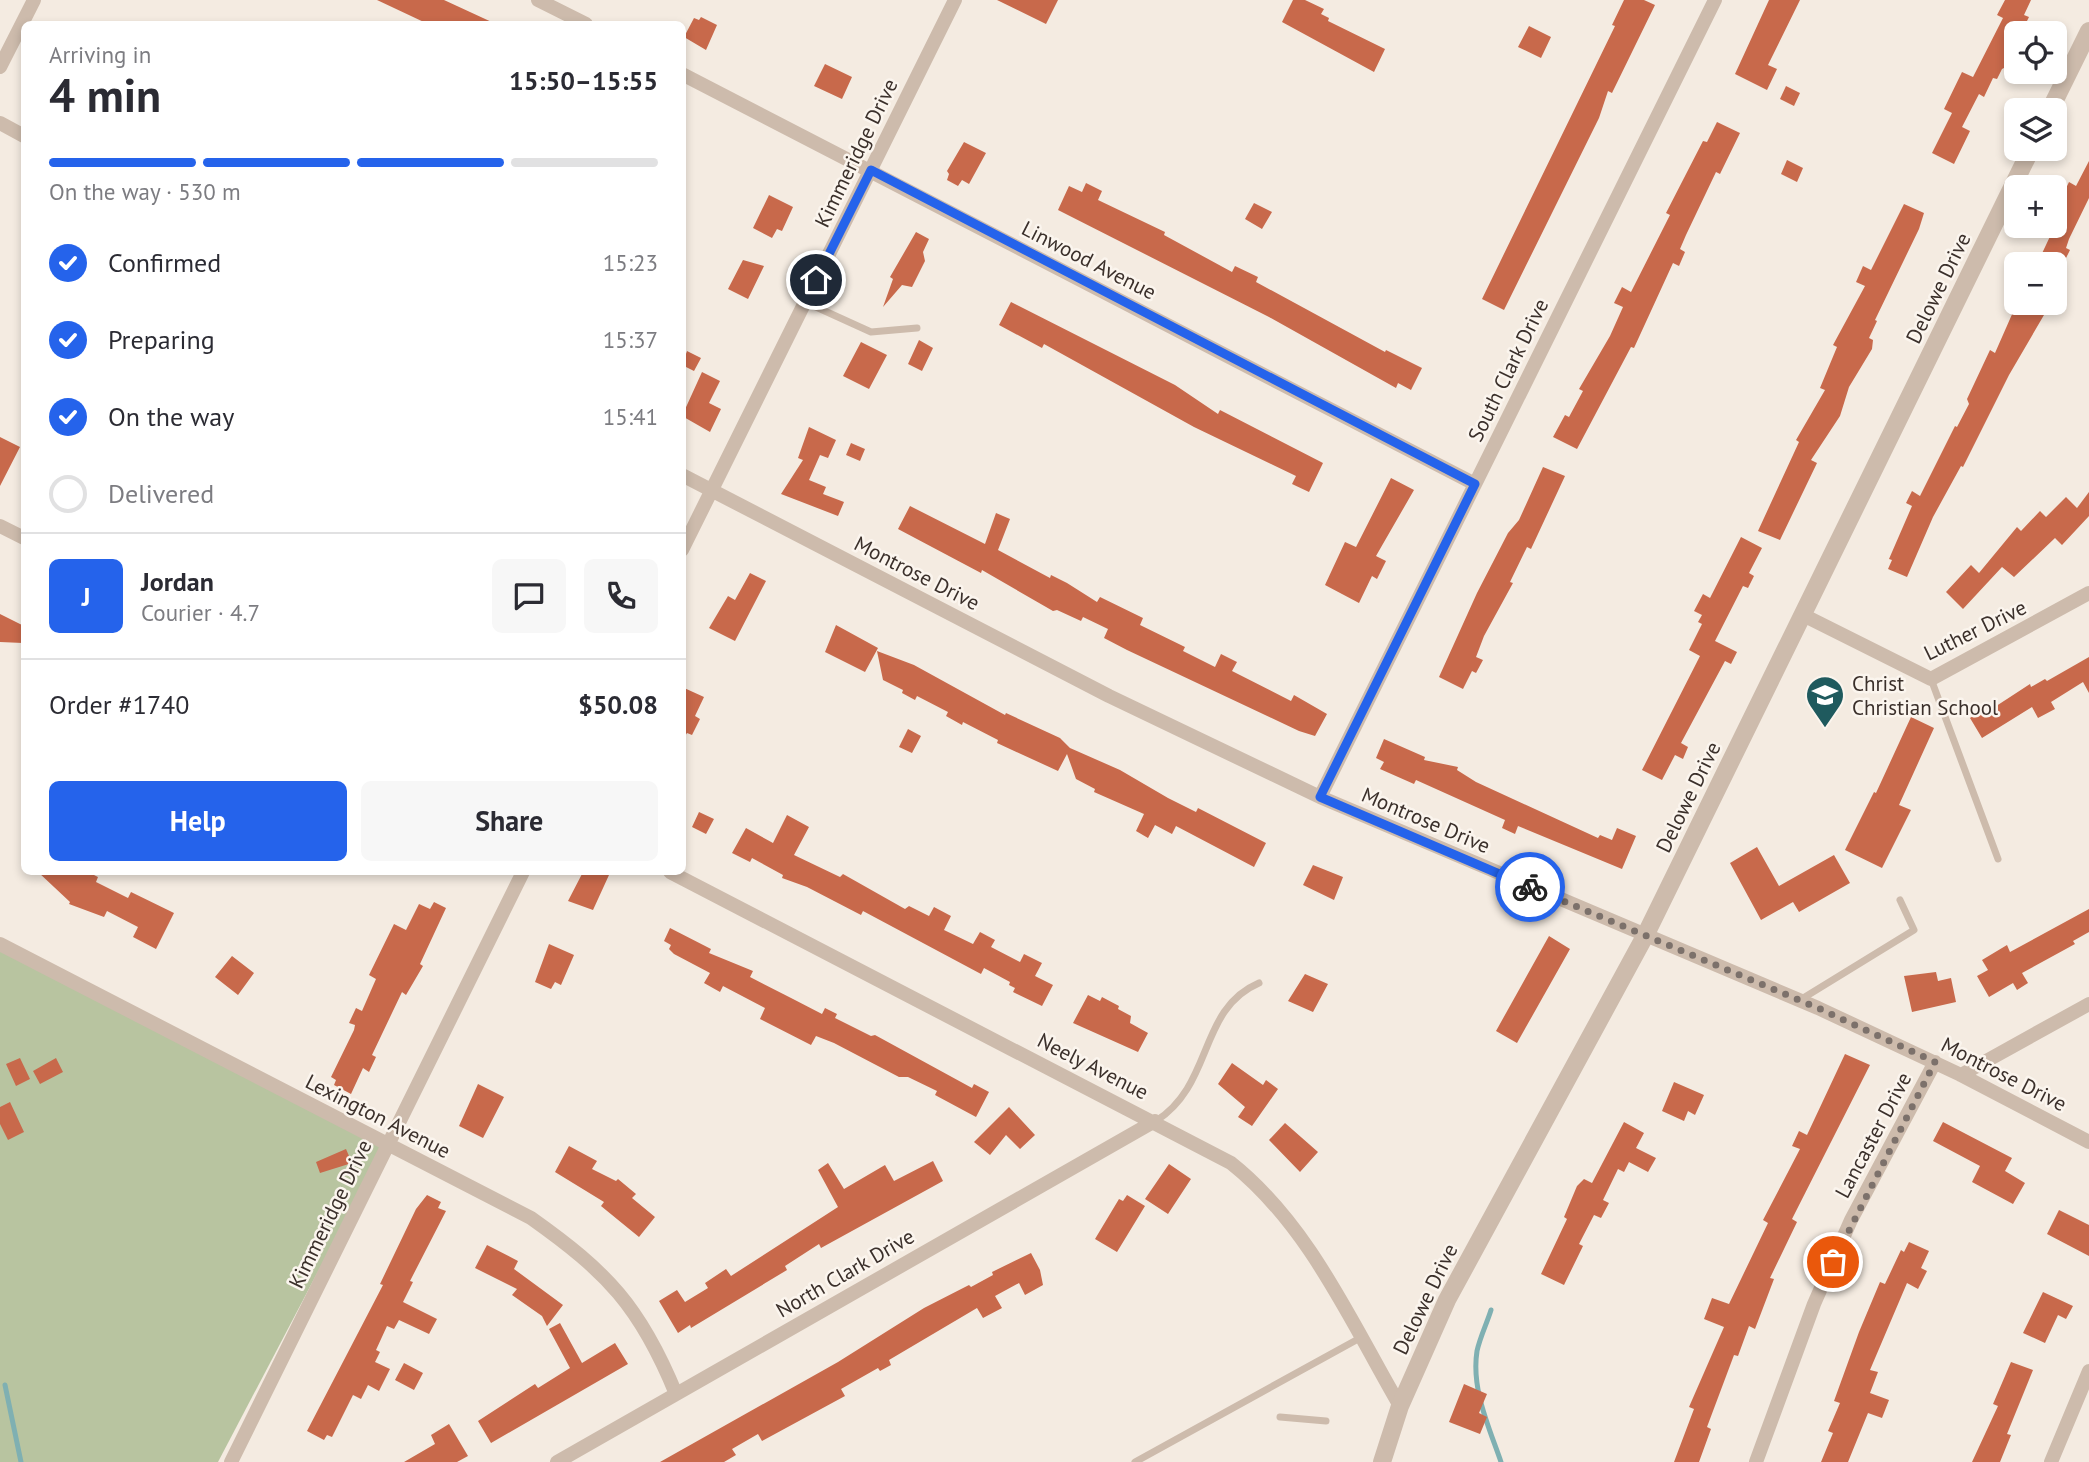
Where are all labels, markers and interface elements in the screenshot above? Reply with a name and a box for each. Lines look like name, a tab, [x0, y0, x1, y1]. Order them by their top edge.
map controls	[2004, 21, 2067, 315]
button: locate	[2004, 21, 2067, 84]
text: Arriving in	[49, 40, 151, 69]
text: 15:50–15:55	[509, 64, 658, 97]
text: 4 min	[49, 65, 161, 125]
street label: Kimmeridge Drive	[808, 74, 904, 232]
button: layers	[2004, 98, 2067, 161]
button: +	[2004, 175, 2067, 238]
text: On the way · 530 m	[49, 177, 241, 206]
street label: Linwood Avenue	[1017, 214, 1161, 306]
street label: Delowe Drive	[1900, 228, 1976, 348]
icon: check	[49, 244, 87, 282]
text: Confirmed	[108, 246, 221, 279]
text: 15:23	[603, 248, 658, 277]
pin	[786, 250, 846, 310]
button: −	[2004, 252, 2067, 315]
icon: home	[797, 261, 835, 299]
street label: South Clark Drive	[1462, 294, 1554, 446]
icon: check	[49, 321, 87, 359]
text: Preparing	[108, 323, 215, 356]
text: 15:37	[603, 325, 658, 354]
icon: check	[49, 398, 87, 436]
text: On the way	[108, 400, 234, 433]
text: 15:41	[603, 402, 658, 431]
text: Delivered	[108, 477, 214, 510]
street label: Montrose Drive	[850, 530, 984, 616]
button: chat	[492, 559, 566, 633]
button: phone	[584, 559, 658, 633]
text: Jordan	[141, 565, 214, 598]
text: J	[82, 580, 90, 613]
street label: Luther Drive	[1919, 594, 2031, 666]
text: Courier · 4.7	[141, 598, 260, 627]
place label: Christ Christian School	[1852, 670, 1998, 721]
school or university icon: Christ Christian School	[1804, 674, 1846, 729]
text: Order #1740	[49, 688, 189, 721]
text: $50.08	[578, 688, 658, 721]
street label: Delowe Drive	[1650, 737, 1726, 857]
button: Help	[49, 781, 347, 861]
button: Share	[361, 781, 658, 861]
street label: Montrose Drive	[1358, 781, 1494, 859]
courier	[1495, 852, 1565, 922]
icon: bike	[1511, 868, 1549, 906]
street label: Neely Avenue	[1033, 1027, 1153, 1105]
street label: Montrose Drive	[1937, 1031, 2071, 1117]
street label: Lexington Avenue	[301, 1068, 455, 1164]
street label: Lancaster Drive	[1829, 1068, 1917, 1202]
street label: Kimmeridge Drive	[282, 1135, 378, 1293]
street label: North Clark Drive	[771, 1223, 919, 1323]
pin	[1803, 1232, 1863, 1292]
street label: Delowe Drive	[1387, 1239, 1463, 1359]
icon: bag	[1814, 1243, 1852, 1281]

